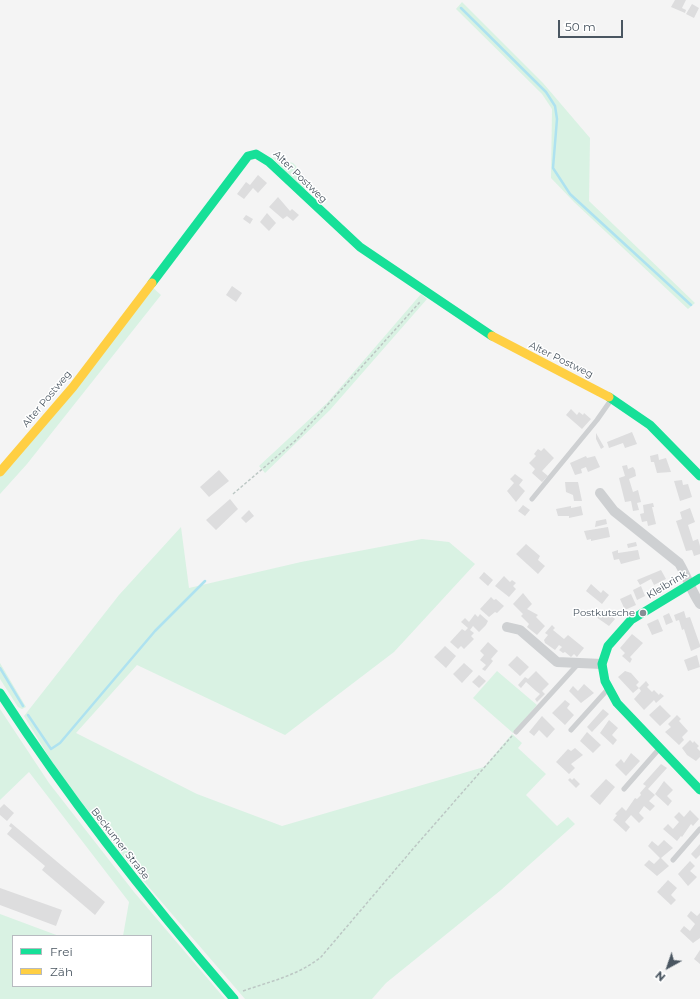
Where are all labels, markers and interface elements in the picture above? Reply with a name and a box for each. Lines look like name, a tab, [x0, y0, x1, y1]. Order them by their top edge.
scale bar	[560, 12, 625, 38]
text: 50 m	[565, 19, 596, 34]
street label: Alter Postweg	[271, 148, 329, 206]
street label: Alter Postweg	[527, 339, 595, 381]
street label: Alter Postweg	[20, 368, 74, 430]
street label: Kleibrink	[645, 568, 689, 602]
place label: Postkutsche	[573, 607, 635, 619]
marker: Postkutsche	[638, 608, 648, 618]
street label: Beckumer Straße	[88, 806, 152, 882]
legend	[12, 935, 152, 987]
text: Frei	[50, 944, 73, 959]
north arrow	[648, 947, 688, 987]
text: Zäh	[50, 964, 73, 979]
text: N	[652, 968, 668, 984]

